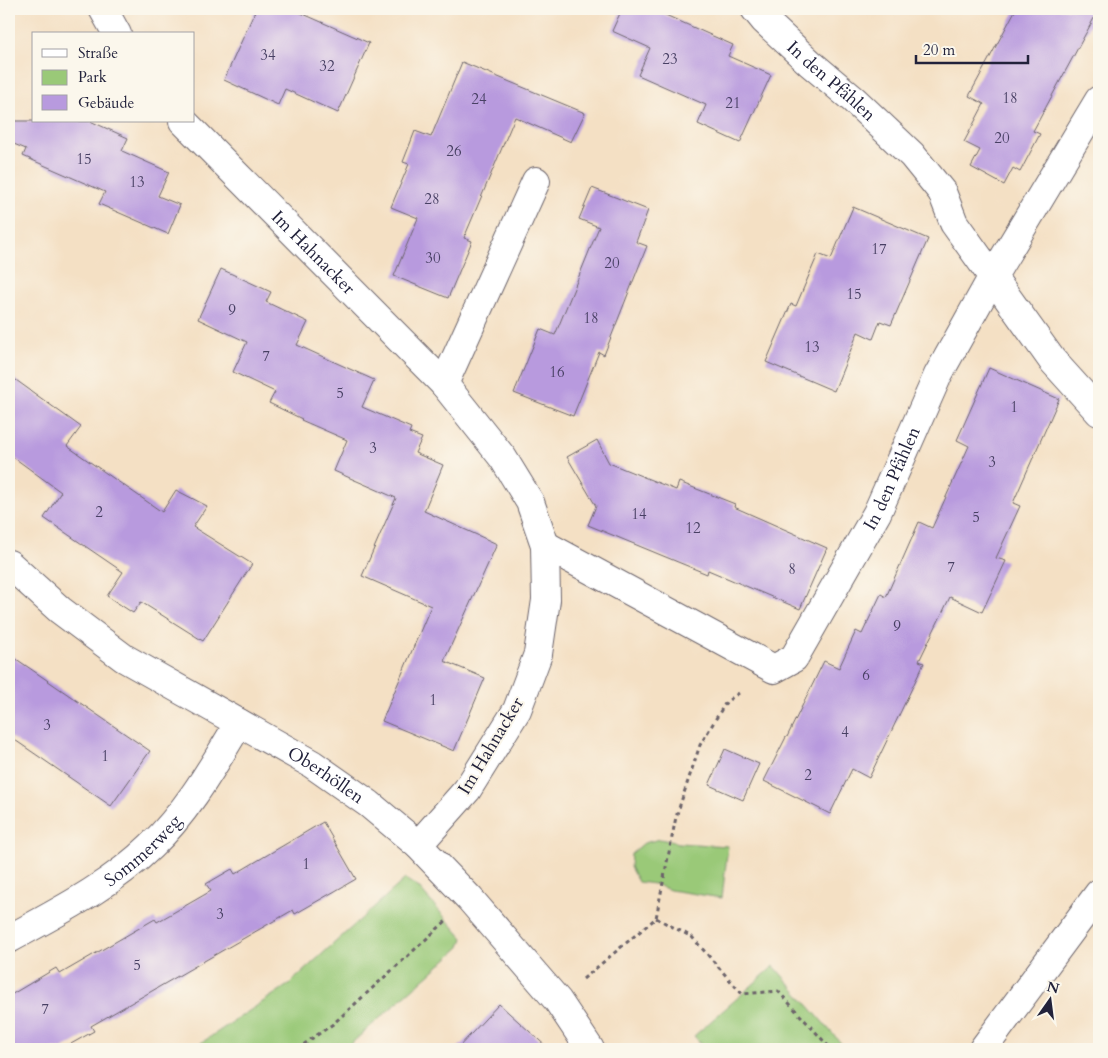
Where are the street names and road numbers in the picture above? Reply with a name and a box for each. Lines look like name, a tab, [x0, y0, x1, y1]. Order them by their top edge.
street label: In den Pfählen	[781, 35, 882, 127]
street label: Im Hahnacker	[266, 205, 361, 300]
street label: In den Pfählen	[857, 422, 926, 535]
street label: Im Hahnacker	[452, 692, 530, 799]
street label: Oberhöllen	[283, 740, 370, 810]
street label: Sommerweg	[99, 809, 188, 893]

